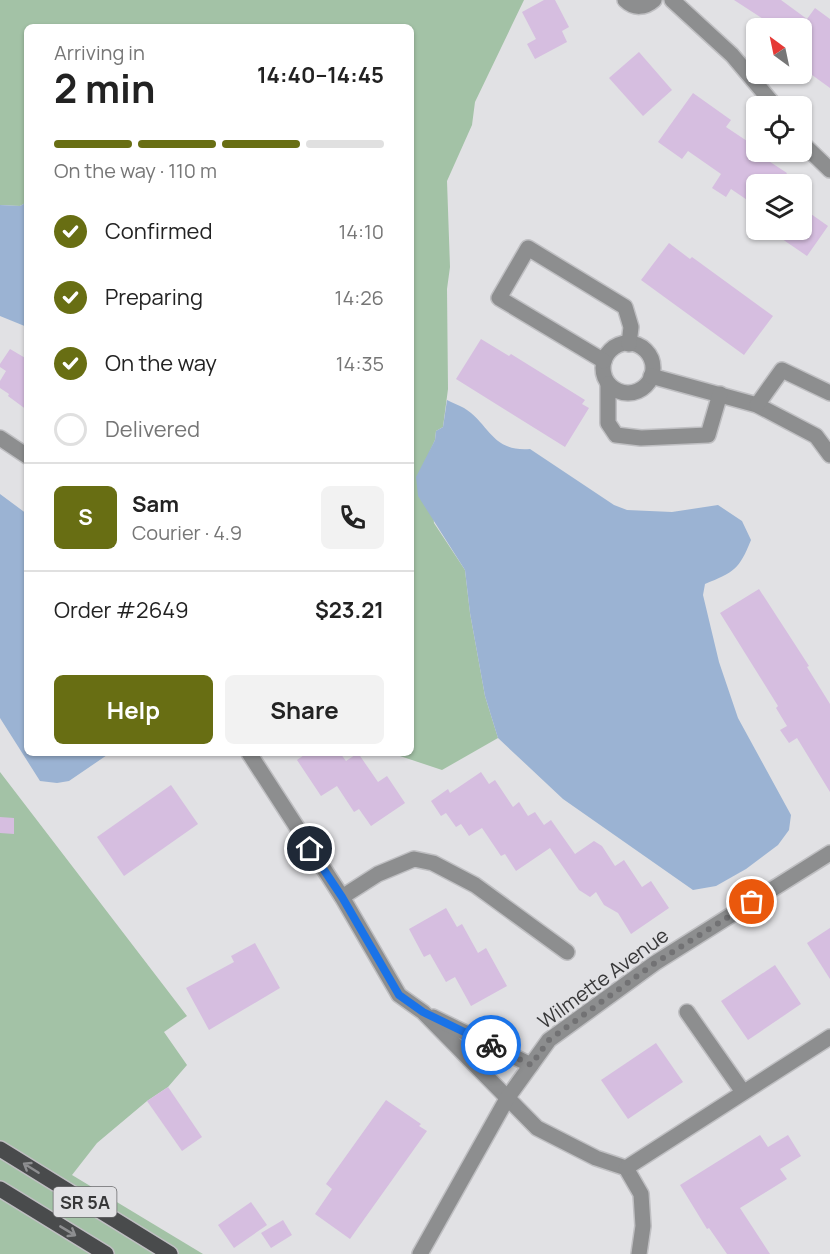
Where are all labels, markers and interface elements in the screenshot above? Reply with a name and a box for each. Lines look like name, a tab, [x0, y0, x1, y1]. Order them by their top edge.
north arrow	[746, 18, 812, 84]
map controls	[746, 18, 812, 240]
text: Arriving in	[54, 39, 145, 66]
text: 14:40–14:45	[257, 60, 384, 90]
text: 2 min	[54, 61, 155, 115]
button: locate	[746, 96, 812, 162]
text: On the way · 110 m	[54, 157, 217, 184]
button: layers	[746, 174, 812, 240]
icon: check	[54, 215, 87, 248]
text: Confirmed	[105, 216, 213, 246]
text: 14:10	[338, 218, 384, 245]
icon: check	[54, 281, 87, 314]
text: Preparing	[105, 282, 203, 312]
text: 14:26	[335, 284, 384, 311]
icon: check	[54, 347, 87, 380]
text: On the way	[105, 348, 217, 378]
text: 14:35	[336, 350, 384, 377]
text: Delivered	[105, 414, 200, 444]
button: phone	[321, 486, 384, 549]
text: Sam	[132, 489, 179, 519]
text: S	[78, 502, 93, 532]
text: Courier · 4.9	[132, 519, 242, 546]
text: Order #2649	[54, 595, 189, 625]
text: $23.21	[315, 595, 384, 625]
button: Help	[54, 675, 213, 744]
button: Share	[225, 675, 384, 744]
pin	[284, 823, 335, 874]
icon: home	[293, 832, 326, 865]
pin	[726, 876, 777, 927]
icon: bag	[735, 885, 768, 918]
street label: Wilmette Avenue	[532, 921, 674, 1035]
courier	[461, 1015, 521, 1075]
icon: bike	[475, 1029, 508, 1062]
one-way arrow	[23, 1162, 40, 1174]
road number: SR 5A	[54, 1187, 116, 1217]
one-way arrow	[59, 1225, 76, 1237]

